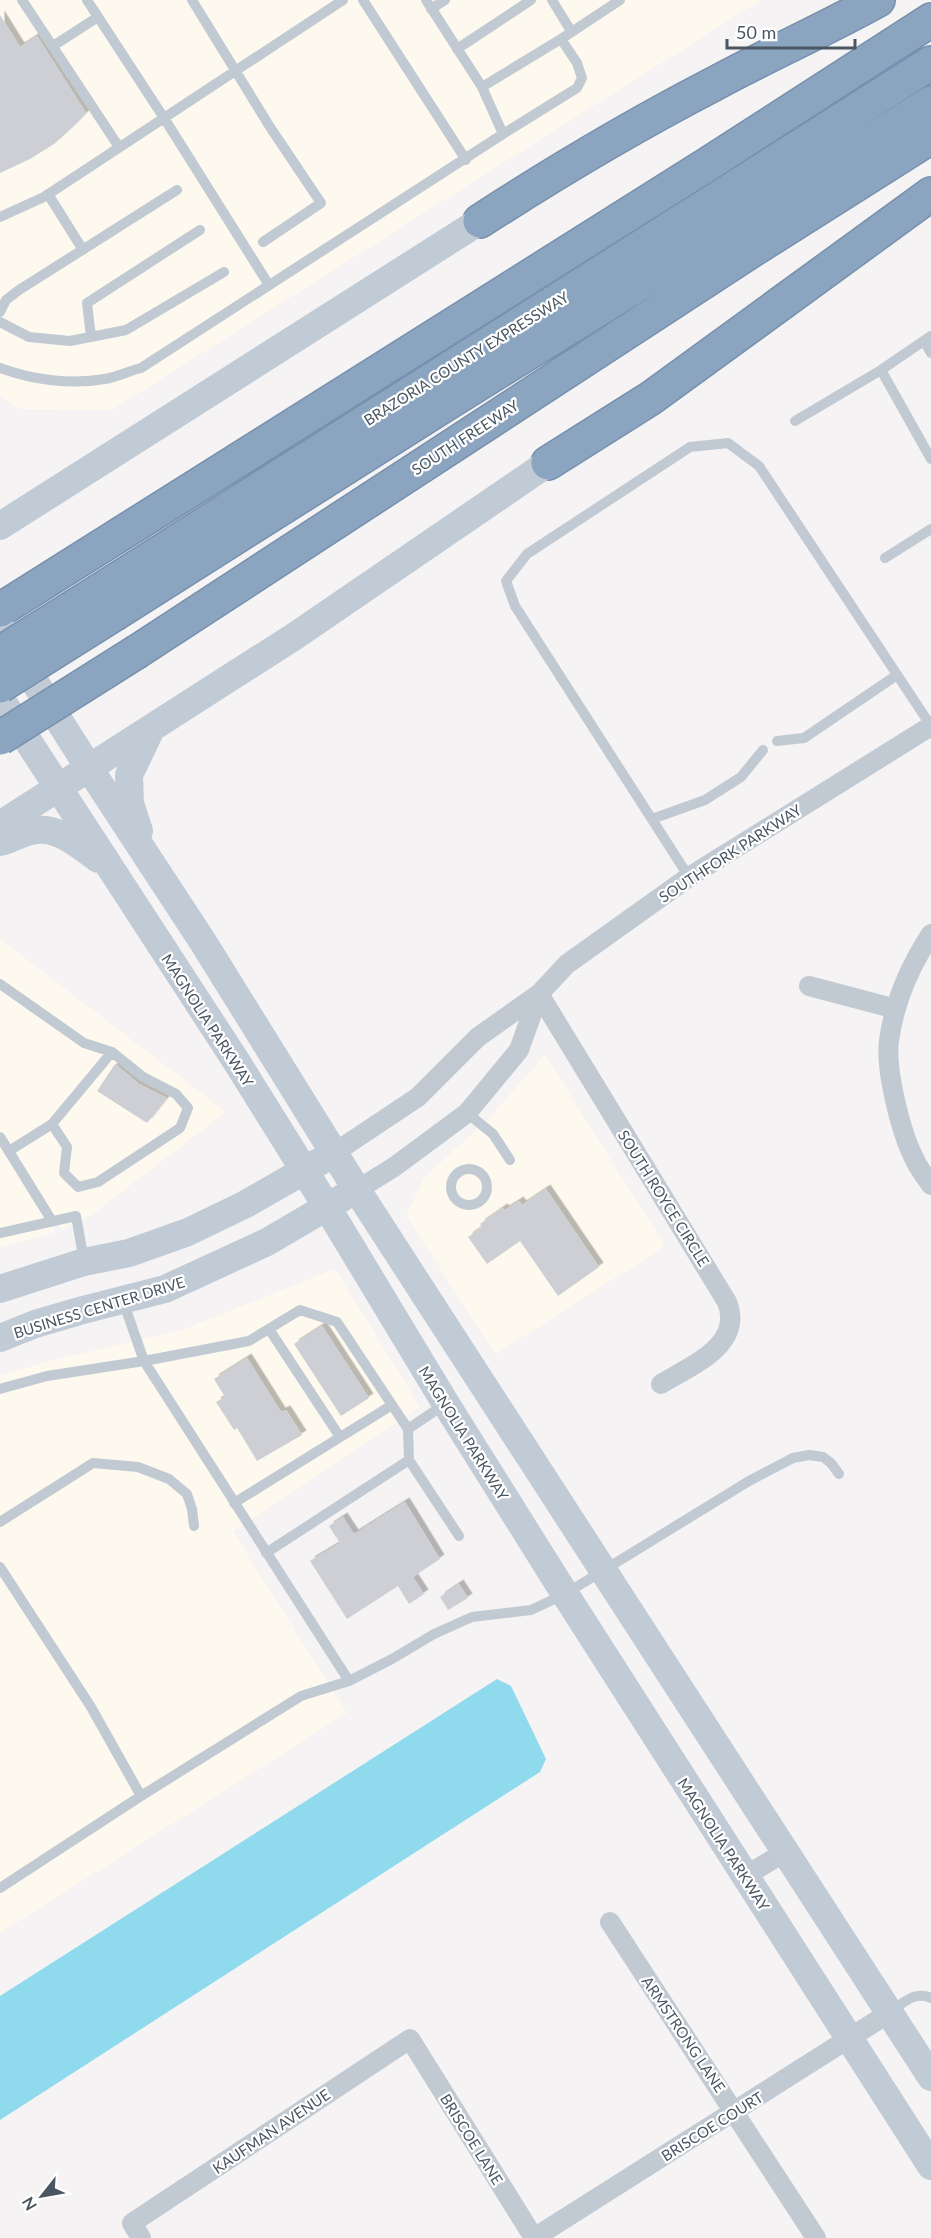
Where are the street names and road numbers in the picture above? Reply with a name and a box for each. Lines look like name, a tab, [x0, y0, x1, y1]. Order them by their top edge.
street label: BRAZORIA COUNTY EXPRESSWAY	[360, 287, 572, 429]
street label: SOUTH FREEWAY	[408, 395, 522, 478]
street label: SOUTHFORK PARKWAY	[655, 800, 805, 906]
street label: MAGNOLIA PARKWAY	[158, 950, 258, 1090]
street label: SOUTH ROYCE CIRCLE	[615, 1127, 713, 1269]
street label: BUSINESS CENTER DRIVE	[11, 1272, 187, 1342]
street label: MAGNOLIA PARKWAY	[415, 1363, 513, 1504]
street label: MAGNOLIA PARKWAY	[674, 1774, 774, 1914]
street label: ARMSTRONG LANE	[639, 1973, 729, 2095]
street label: KAUFMAN AVENUE	[209, 2085, 333, 2177]
street label: BRISCOE COURT	[658, 2087, 766, 2165]
street label: BRISCOE LANE	[437, 2090, 507, 2188]

